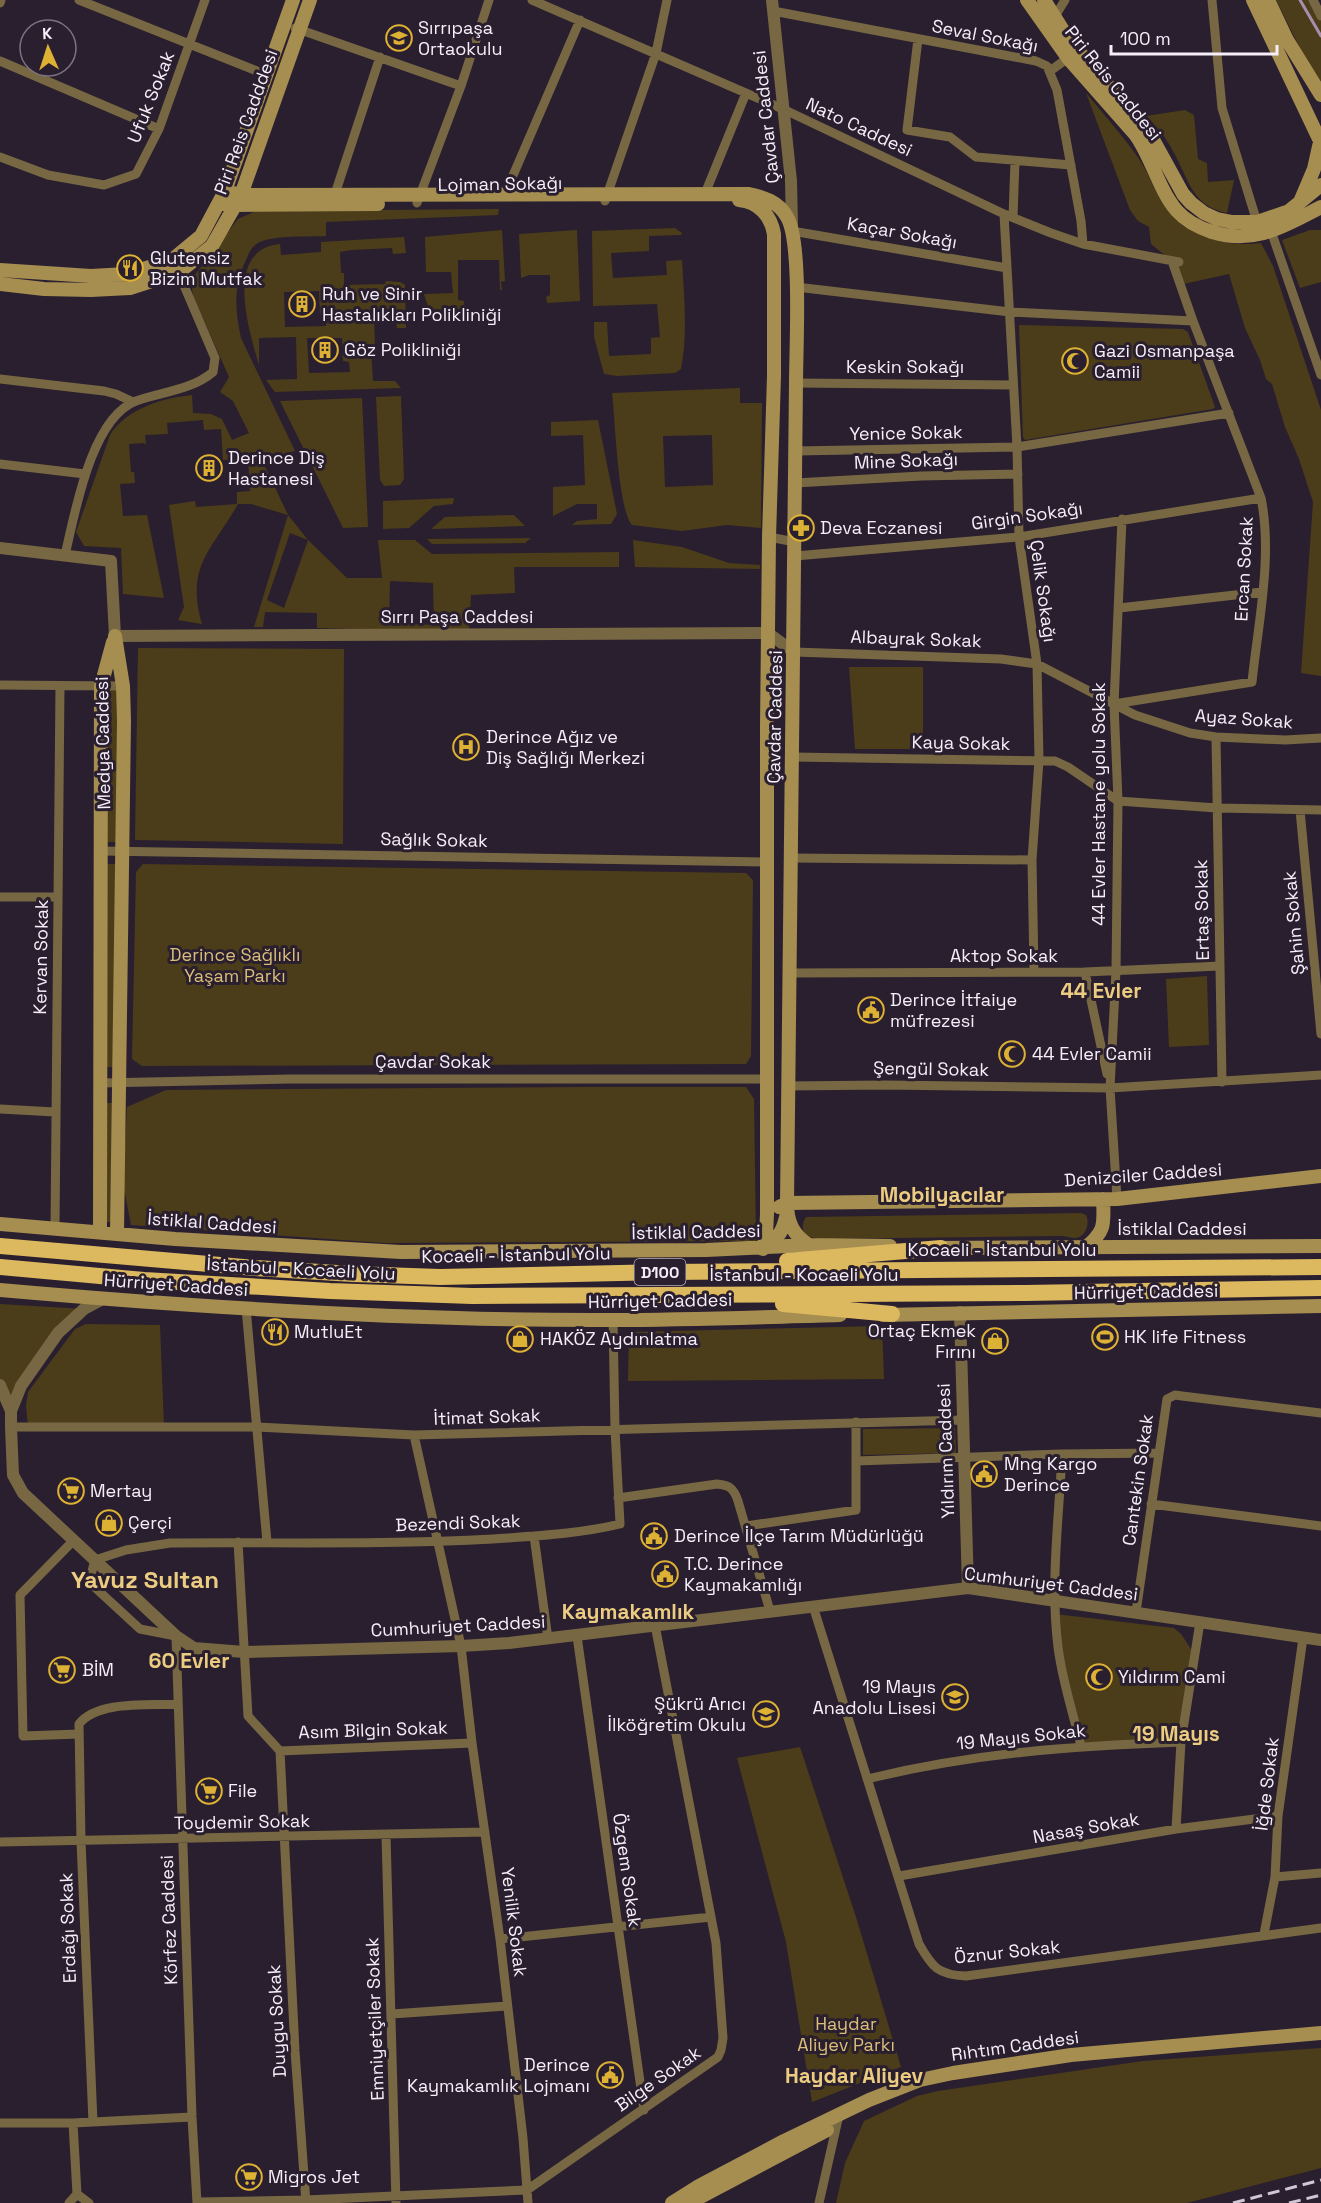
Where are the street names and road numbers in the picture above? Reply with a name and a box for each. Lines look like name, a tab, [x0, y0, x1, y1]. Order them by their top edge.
street label: Seval Sokağı	[930, 14, 1040, 57]
street label: Piri Reis Caddesi	[1060, 21, 1167, 145]
street label: Piri Reis Cadddesi	[209, 46, 282, 197]
street label: Ufuk Sokak	[122, 47, 179, 146]
street label: Çavdar Caddesi	[747, 49, 784, 185]
street label: Nato Caddesi	[802, 92, 916, 161]
street label: Lojman Sokağı	[438, 171, 562, 196]
street label: Kaçar Sokağı	[845, 212, 959, 253]
street label: Keskin Sokağı	[846, 355, 964, 378]
street label: Yenice Sokak	[849, 420, 963, 445]
street label: Mine Sokağı	[854, 447, 958, 474]
street label: Girgin Sokağı	[970, 496, 1084, 535]
street label: Ercan Sokak	[1229, 516, 1258, 622]
street label: Çelik Sokağı	[1025, 538, 1062, 644]
street label: Sırrı Paşa Caddesi	[381, 605, 533, 628]
street label: Albayrak Sokak	[850, 625, 982, 652]
street label: Çavdar Caddesi	[762, 650, 787, 784]
street label: Medya Caddesi	[90, 676, 115, 810]
street label: 44 Evler Hastane yolu Sokak	[1087, 682, 1110, 926]
street label: Ayaz Sokak	[1194, 704, 1294, 733]
street label: Kaya Sokak	[911, 730, 1011, 755]
street label: Sağlık Sokak	[380, 827, 488, 852]
street label: Ertaş Sokak	[1189, 859, 1214, 961]
street label: Şahin Sokak	[1277, 870, 1309, 976]
street label: Kervan Sokak	[28, 899, 53, 1015]
street label: Aktop Sokak	[950, 944, 1058, 967]
street label: Çavdar Sokak	[375, 1050, 491, 1073]
street label: Şengül Sokak	[873, 1056, 990, 1081]
street label: Denizciler Caddesi	[1063, 1158, 1223, 1191]
street label: İstiklal Caddesi	[147, 1207, 277, 1238]
street label: İstiklal Caddesi	[1117, 1217, 1247, 1240]
street label: İstiklal Caddesi	[631, 1219, 761, 1244]
street label: Kocaeli - İstanbul Yolu	[907, 1238, 1097, 1261]
street label: Kocaeli - İstanbul Yolu	[421, 1241, 611, 1268]
street label: İstanbul - Kocaeli Yolu	[206, 1252, 396, 1285]
road number: D100	[634, 1259, 686, 1285]
street label: İstanbul - Kocaeli Yolu	[709, 1263, 899, 1286]
street label: Hürriyet Caddesi	[103, 1268, 249, 1301]
street label: Hürriyet Caddesi	[1074, 1279, 1218, 1304]
street label: Hürriyet Caddesi	[588, 1288, 732, 1313]
street label: Yıldırım Caddesi	[932, 1383, 959, 1519]
street label: İtimat Sokak	[433, 1403, 541, 1430]
street label: Cantekin Sokak	[1117, 1412, 1158, 1547]
street label: Bezendi Sokak	[395, 1509, 521, 1536]
street label: Cumhuriyet Caddesi	[963, 1561, 1139, 1606]
street label: Cumhuriyet Caddesi	[370, 1609, 546, 1642]
street label: Asım Bilgin Sokak	[298, 1715, 448, 1744]
street label: 19 Mayıs Sokak	[955, 1718, 1087, 1755]
street label: İğde Sokak	[1249, 1735, 1284, 1832]
street label: Nasaş Sokak	[1031, 1807, 1141, 1848]
street label: Toydemir Sokak	[174, 1809, 311, 1834]
street label: Özgem Sokak	[608, 1811, 647, 1929]
street label: Körfez Caddesi	[155, 1855, 182, 1985]
street label: Yenilik Sokak	[496, 1866, 533, 1978]
street label: Erdağı Sokak	[54, 1872, 81, 1984]
street label: Öznur Sokak	[953, 1934, 1061, 1969]
street label: Emniyetçiler Sokak	[360, 1937, 389, 2101]
street label: Duygu Sokak	[262, 1964, 291, 2078]
street label: Rıhtım Caddesi	[950, 2025, 1080, 2066]
street label: Bilge Sokak	[610, 2041, 705, 2116]

